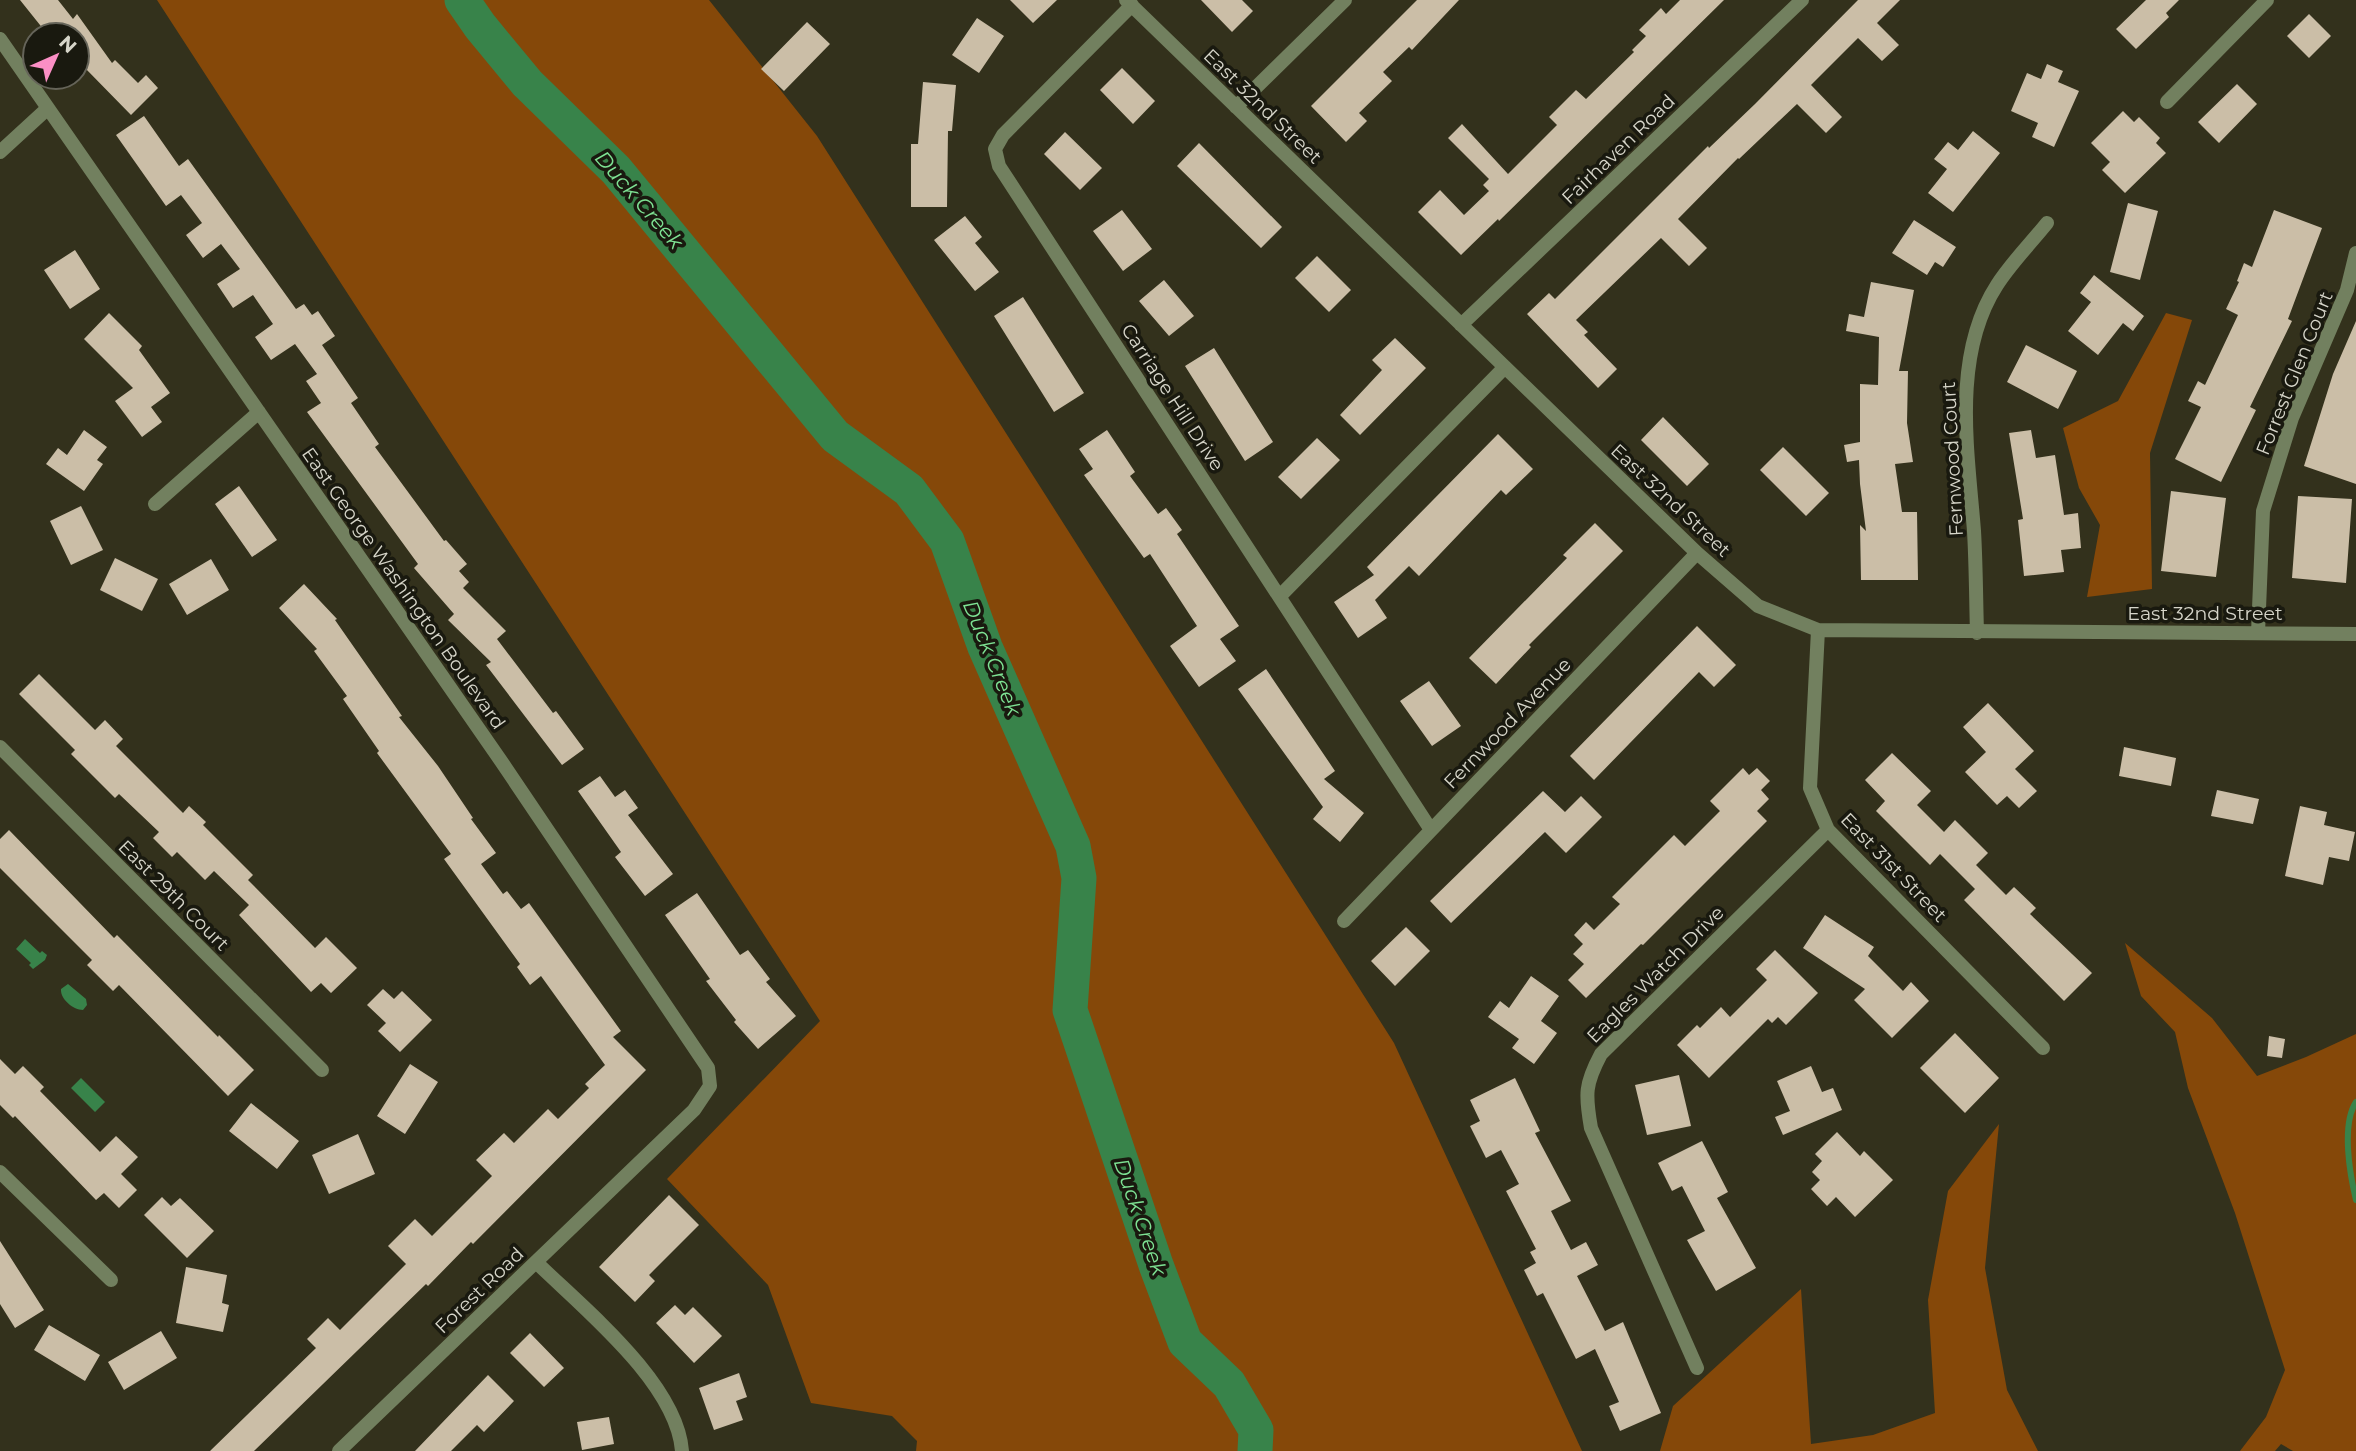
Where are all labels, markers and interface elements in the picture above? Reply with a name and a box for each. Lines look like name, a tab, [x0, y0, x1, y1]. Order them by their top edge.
north arrow	[21, 21, 91, 91]
text: N	[54, 31, 81, 58]
street label: East 32nd Street	[1199, 44, 1327, 169]
street label: Fairhaven Road	[1557, 90, 1680, 209]
water label: Duck Creek	[590, 145, 690, 255]
street label: Forrest Glen Court	[2251, 288, 2338, 458]
street label: Carriage Hill Drive	[1116, 319, 1229, 475]
street label: Fernwood Court	[1937, 381, 1968, 537]
street label: East 32nd Street	[1606, 439, 1735, 562]
street label: East George Washington Boulevard	[297, 443, 510, 734]
water label: Duck Creek	[958, 596, 1028, 721]
street label: East 32nd Street	[2127, 602, 2283, 625]
street label: Fernwood Avenue	[1439, 653, 1576, 794]
street label: East 31st Street	[1836, 808, 1952, 927]
street label: East 29th Court	[113, 835, 234, 956]
street label: Eagles Watch Drive	[1582, 901, 1729, 1048]
water label: Duck Creek	[1109, 1155, 1173, 1280]
street label: Forest Road	[430, 1242, 528, 1338]

